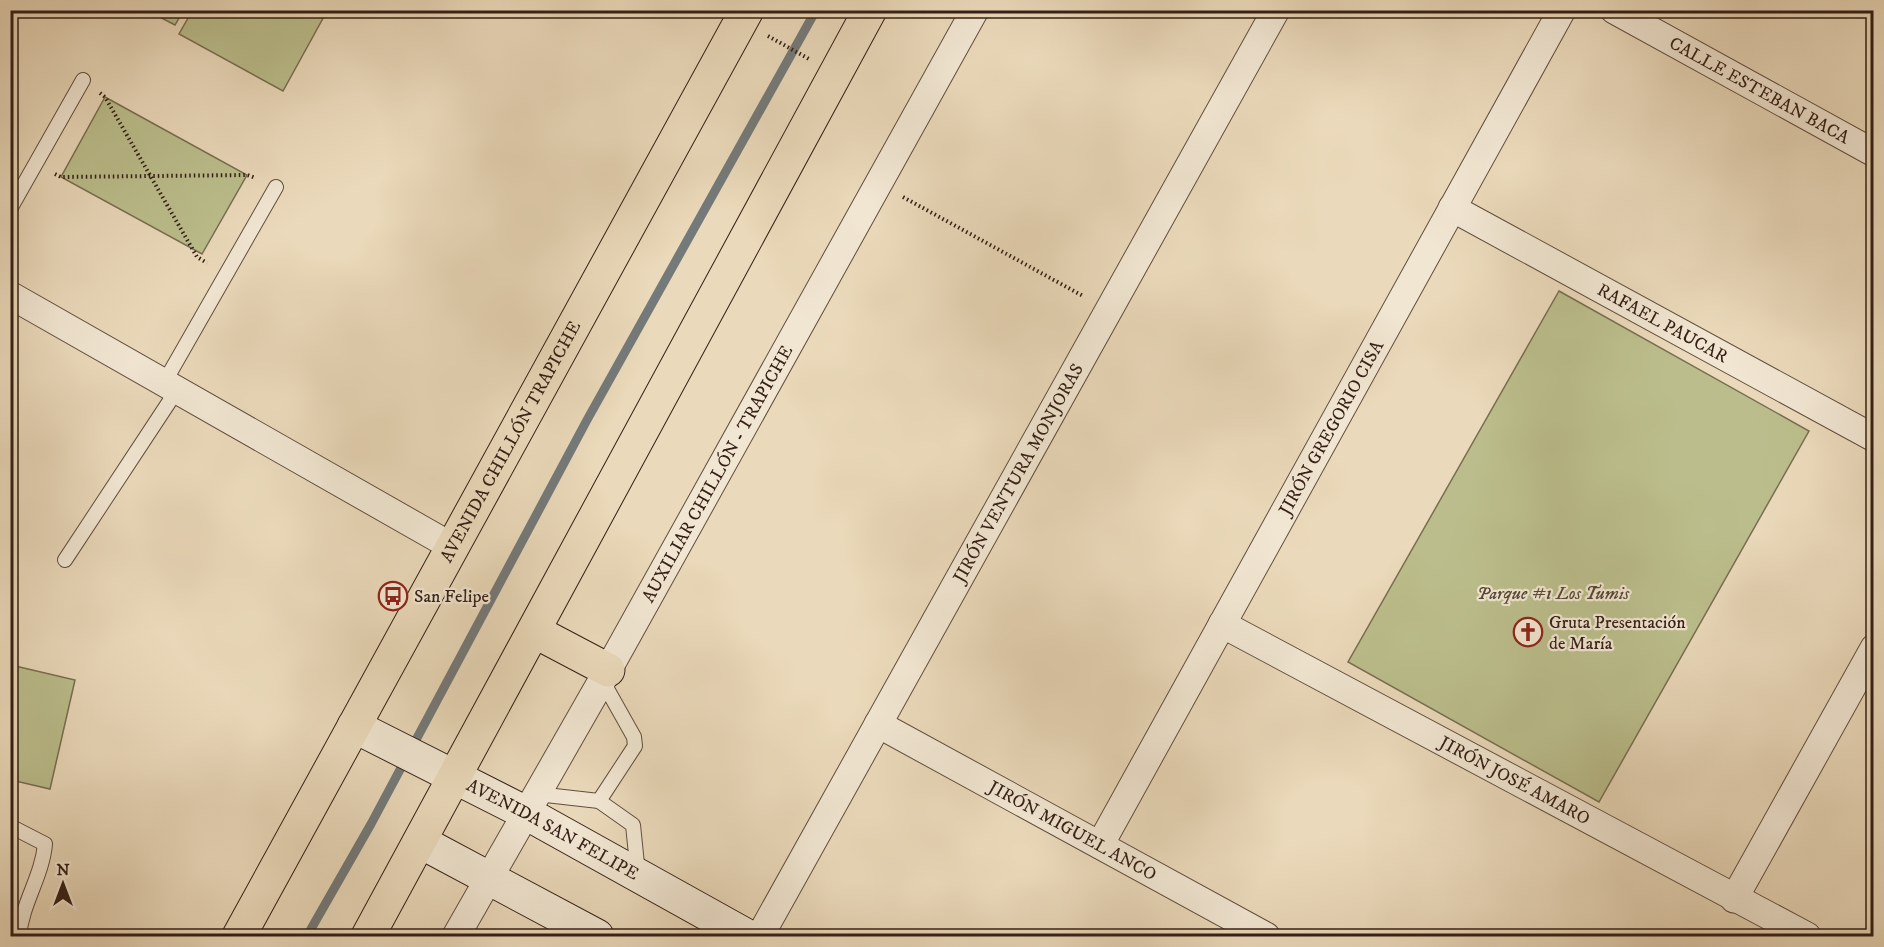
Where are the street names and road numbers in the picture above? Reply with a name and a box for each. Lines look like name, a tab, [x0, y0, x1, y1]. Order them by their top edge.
street label: CALLE ESTEBAN BACA	[1665, 32, 1853, 150]
street label: RAFAEL PAUCAR	[1593, 279, 1731, 368]
street label: AVENIDA CHILLÓN TRAPICHE	[436, 317, 586, 567]
street label: JIRÓN GREGORIO CISA	[1274, 336, 1389, 521]
street label: AUXILIAR CHILLÓN - TRAPICHE	[638, 342, 798, 607]
street label: JIRÓN VENTURA MONJORAS	[948, 360, 1089, 589]
street label: JIRÓN JOSÉ AMARO	[1434, 731, 1594, 830]
street label: AVENIDA SAN FELIPE	[462, 775, 643, 886]
street label: JIRÓN MIGUEL ANCO	[983, 776, 1160, 886]

